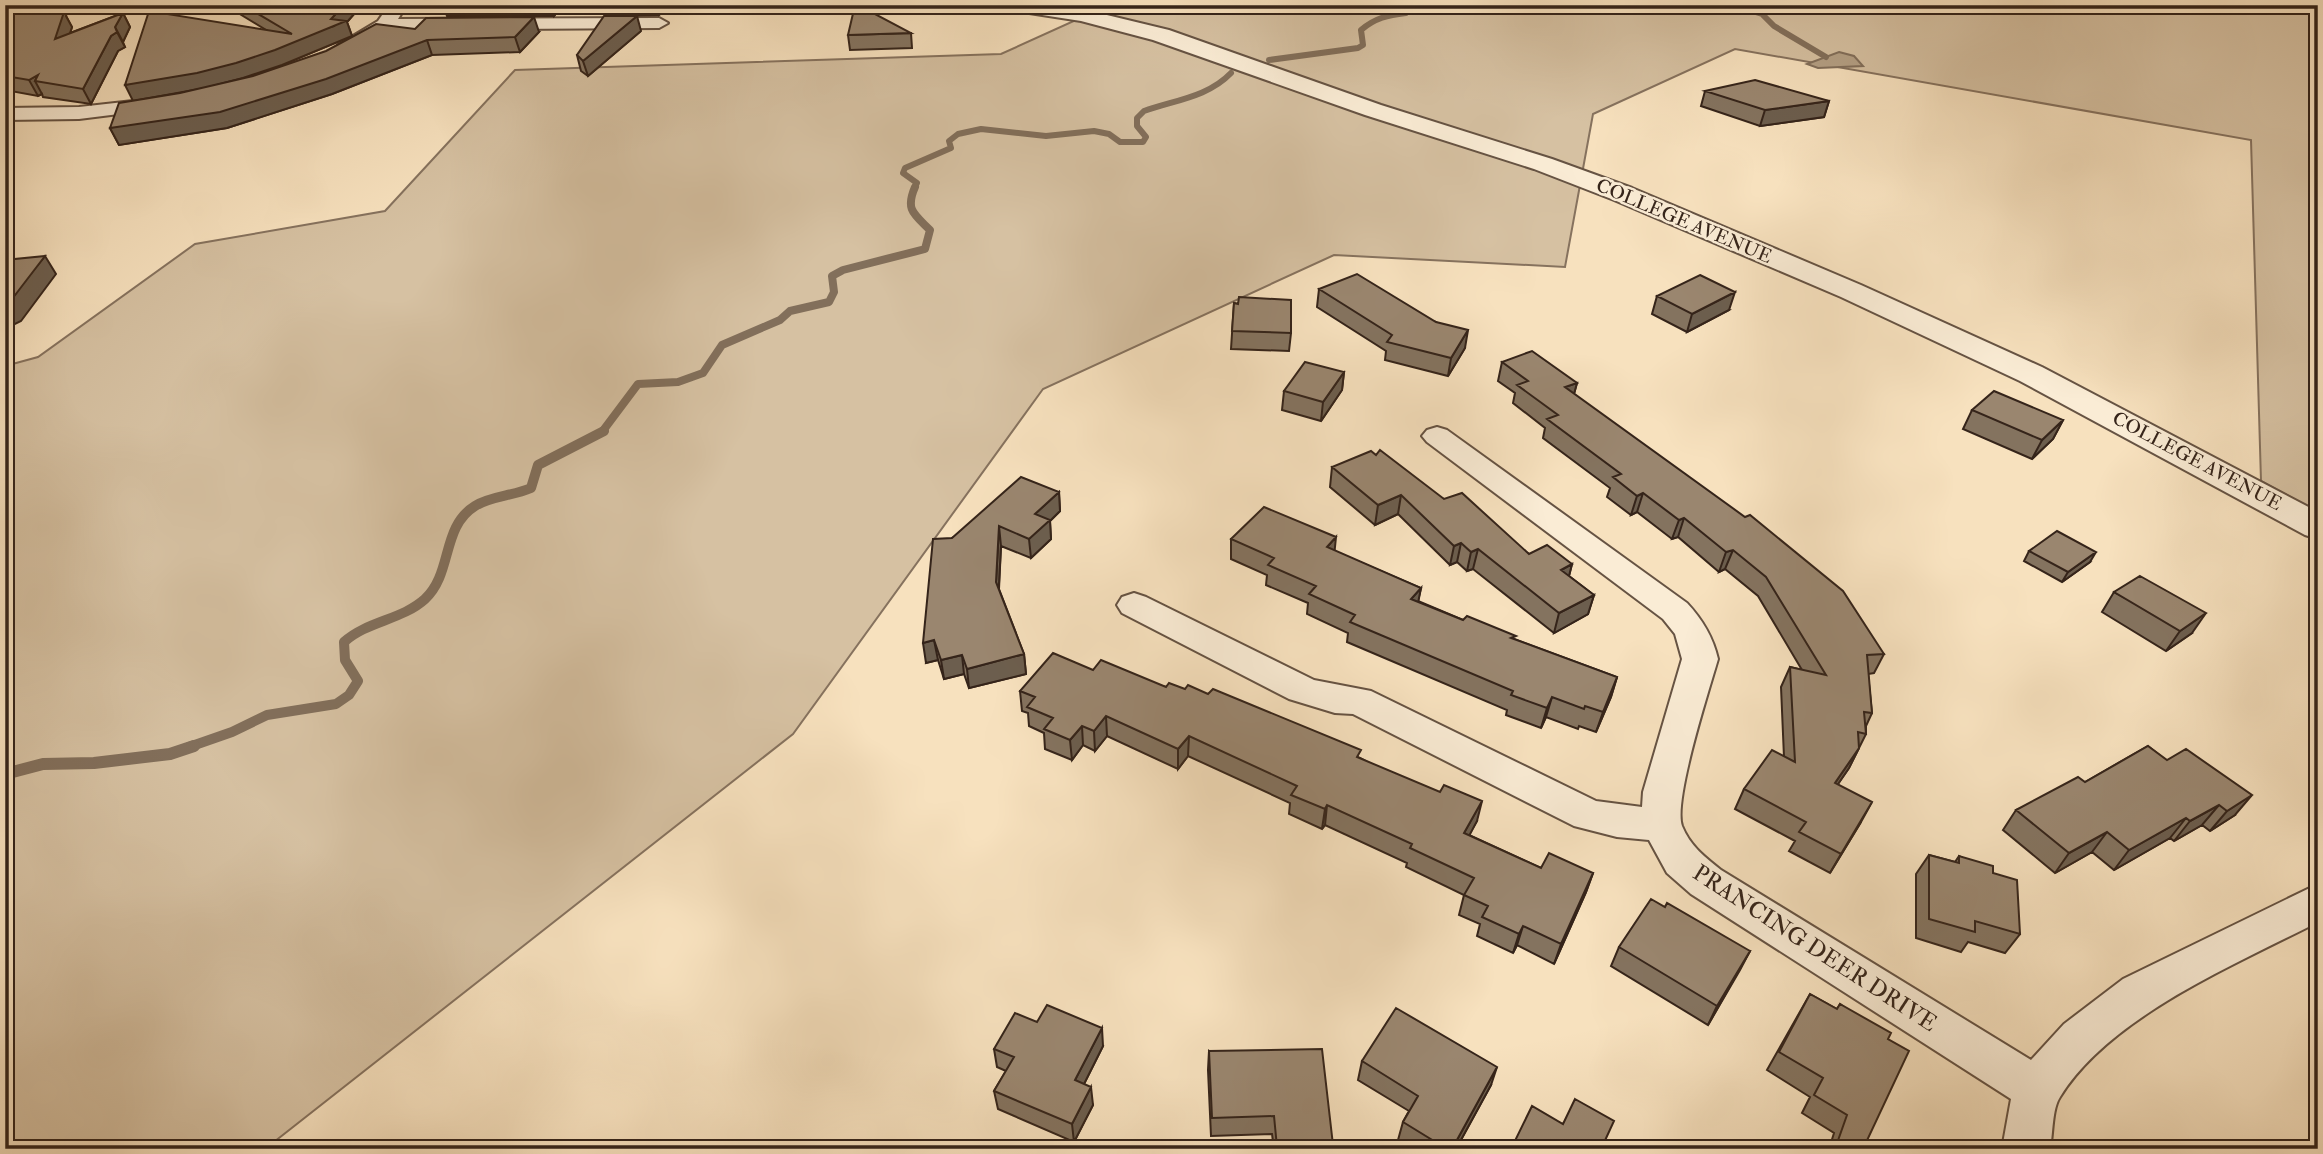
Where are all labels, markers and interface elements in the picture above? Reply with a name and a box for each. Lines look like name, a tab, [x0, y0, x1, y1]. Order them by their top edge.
street label: COLLEGE AVENUE	[1592, 173, 1776, 269]
street label: COLLEGE AVENUE	[2108, 406, 2286, 516]
street label: PRANCING DEER DRIVE	[1687, 858, 1943, 1038]

